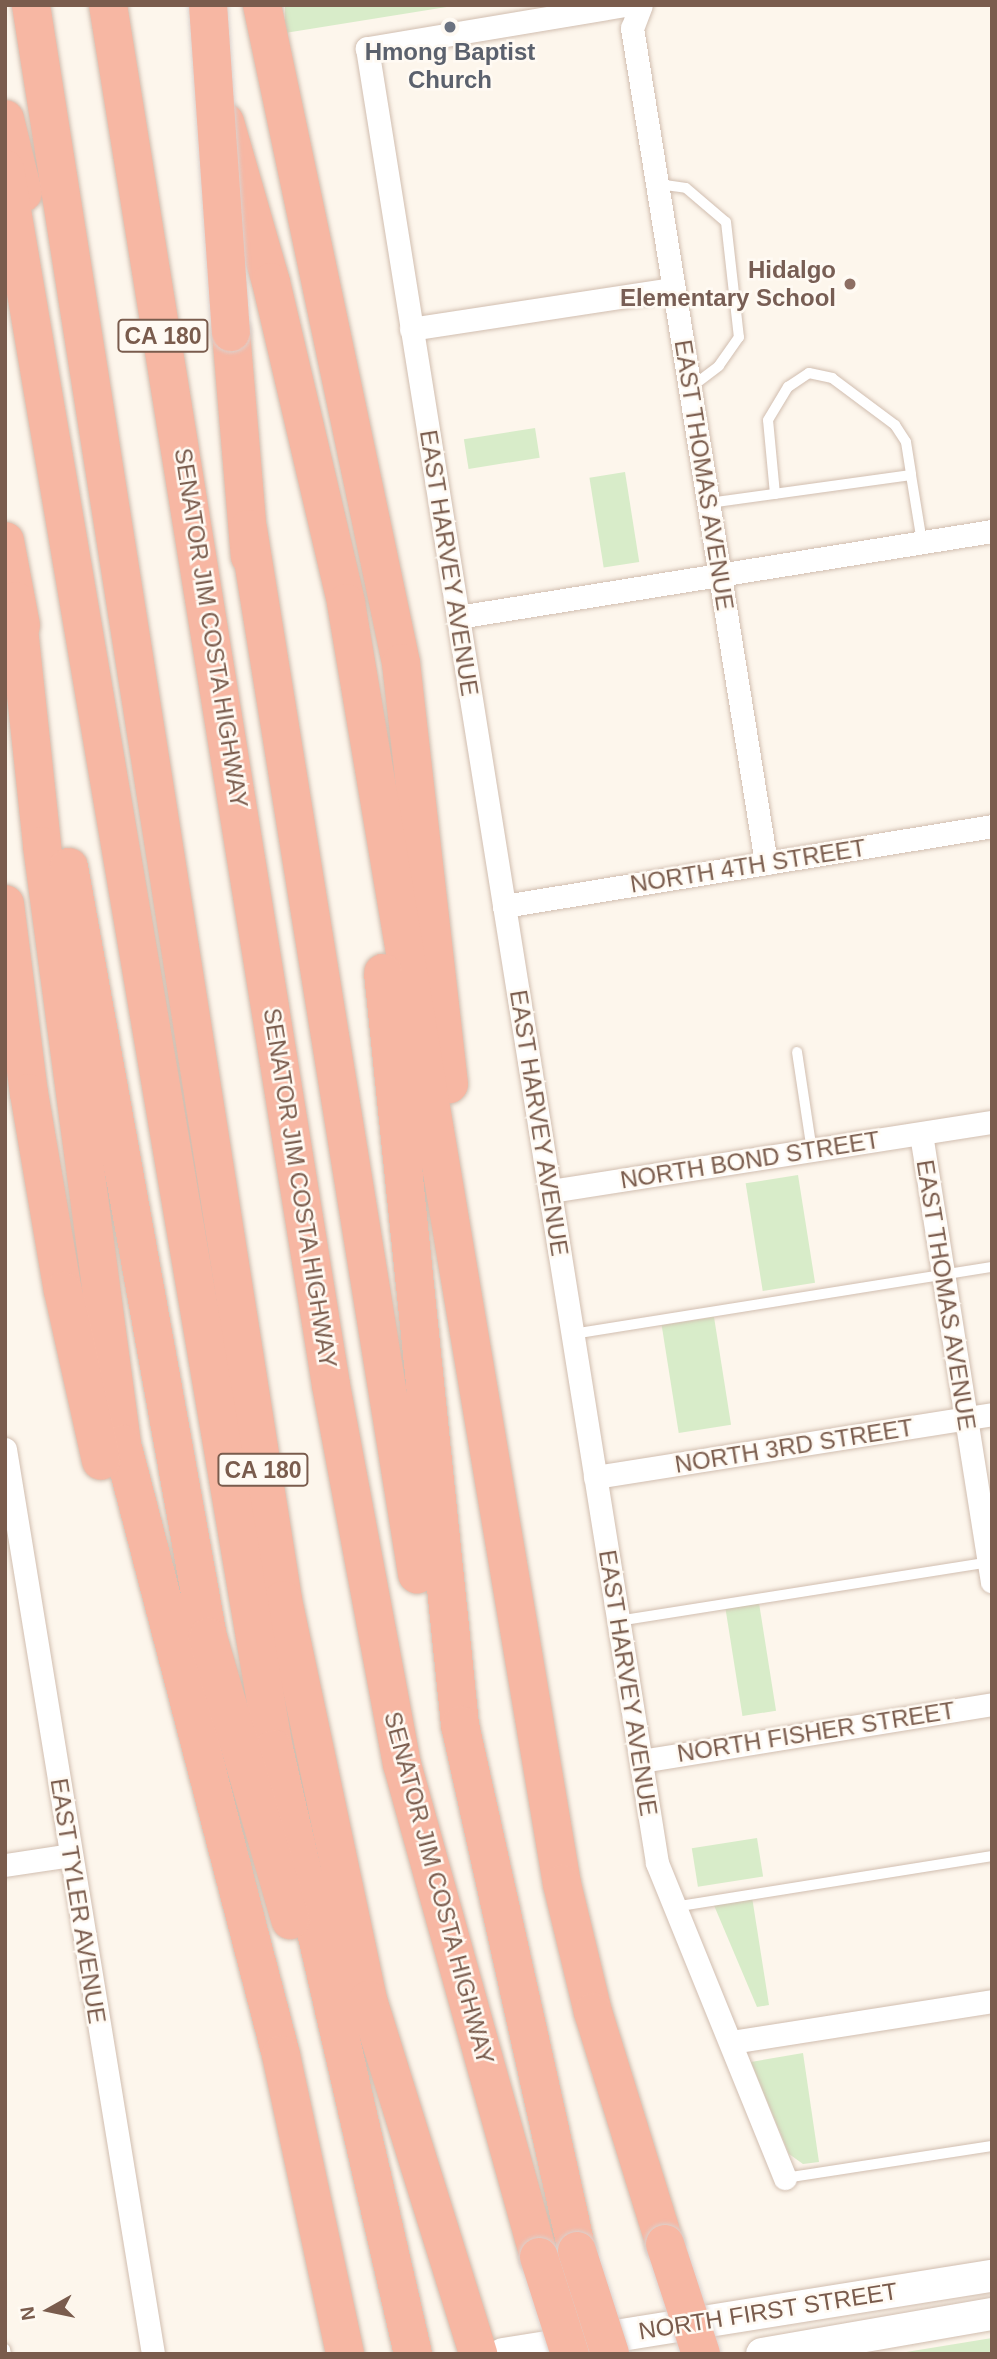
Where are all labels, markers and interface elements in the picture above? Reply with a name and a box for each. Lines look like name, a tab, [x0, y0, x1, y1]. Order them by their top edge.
marker: Hmong Baptist Church	[442, 19, 458, 35]
place label: Hmong Baptist Church	[365, 38, 535, 94]
place label: Hidalgo Elementary School	[620, 256, 836, 312]
marker: Hidalgo Elementary School	[842, 276, 858, 292]
road number: CA 180	[116, 316, 210, 356]
street label: EAST THOMAS AVENUE	[668, 337, 740, 613]
street label: EAST HARVEY AVENUE	[414, 427, 484, 699]
street label: SENATOR JIM COSTA HIGHWAY	[168, 445, 254, 811]
street label: NORTH 4TH STREET	[628, 833, 868, 899]
street label: EAST HARVEY AVENUE	[504, 987, 574, 1259]
street label: SENATOR JIM COSTA HIGHWAY	[257, 1005, 343, 1371]
street label: NORTH BOND STREET	[618, 1125, 882, 1195]
street label: EAST THOMAS AVENUE	[910, 1157, 982, 1433]
street label: NORTH 3RD STREET	[673, 1413, 915, 1479]
road number: CA 180	[216, 1450, 310, 1490]
street label: EAST HARVEY AVENUE	[593, 1547, 663, 1819]
street label: NORTH FISHER STREET	[675, 1696, 957, 1768]
street label: SENATOR JIM COSTA HIGHWAY	[378, 1708, 500, 2068]
street label: EAST TYLER AVENUE	[44, 1775, 112, 2027]
north arrow	[14, 2275, 84, 2345]
street label: NORTH FIRST STREET	[636, 2276, 900, 2346]
text: N	[16, 2305, 39, 2322]

